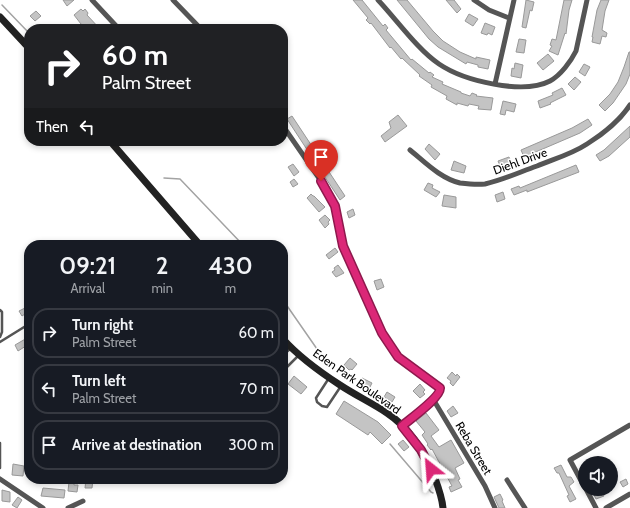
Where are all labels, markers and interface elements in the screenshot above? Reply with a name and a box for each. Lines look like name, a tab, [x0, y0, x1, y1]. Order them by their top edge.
text: 60 m	[102, 38, 168, 72]
icon: right	[36, 40, 88, 92]
text: Palm Street	[102, 72, 191, 94]
icon: left	[76, 116, 98, 138]
text: Then	[36, 118, 68, 136]
pin	[304, 140, 338, 181]
street label: Diehl Drive	[491, 144, 549, 178]
icon: arrive	[310, 146, 332, 168]
text: 09:21	[59, 251, 116, 280]
text: 2	[156, 251, 169, 280]
text: 430	[208, 251, 253, 280]
text: Arrival	[70, 280, 105, 296]
text: min	[151, 280, 173, 296]
text: m	[225, 280, 236, 296]
text: Turn right	[72, 316, 133, 334]
icon: right	[38, 322, 60, 344]
text: 60 m	[238, 324, 274, 342]
text: Palm Street	[72, 334, 136, 350]
street label: Eden Park Boulevard	[310, 345, 404, 417]
text: Turn left	[72, 372, 126, 390]
icon: left	[38, 378, 60, 400]
text: 70 m	[240, 380, 274, 398]
text: Palm Street	[72, 390, 136, 406]
street label: Reba Street	[452, 419, 496, 477]
icon: arrive	[38, 434, 60, 456]
text: Arrive at destination	[72, 436, 202, 454]
text: 300 m	[228, 436, 274, 454]
position arrow	[410, 448, 452, 490]
map controls	[578, 456, 618, 496]
button: sound	[578, 456, 618, 496]

